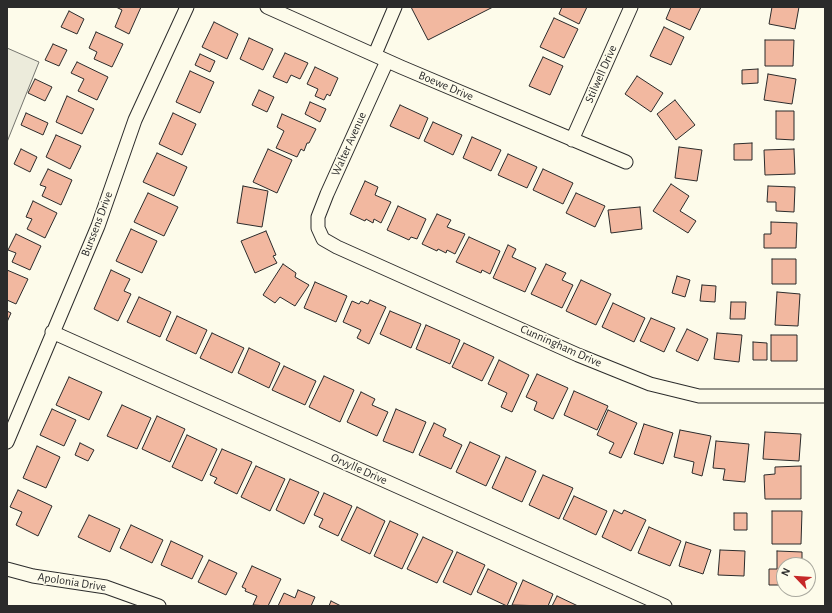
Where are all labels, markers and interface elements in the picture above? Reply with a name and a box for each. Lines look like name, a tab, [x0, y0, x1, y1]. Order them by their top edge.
street label: Stilwell Drive	[582, 43, 620, 105]
street label: Boewe Drive	[416, 68, 476, 104]
street label: Walter Avenue	[328, 110, 370, 178]
street label: Burssens Drive	[78, 190, 116, 258]
street label: Cunningham Drive	[518, 322, 604, 370]
street label: Orvylle Drive	[329, 450, 389, 488]
north arrow	[776, 557, 816, 597]
text: N	[779, 566, 792, 578]
street label: Apolonia Drive	[37, 569, 107, 595]

